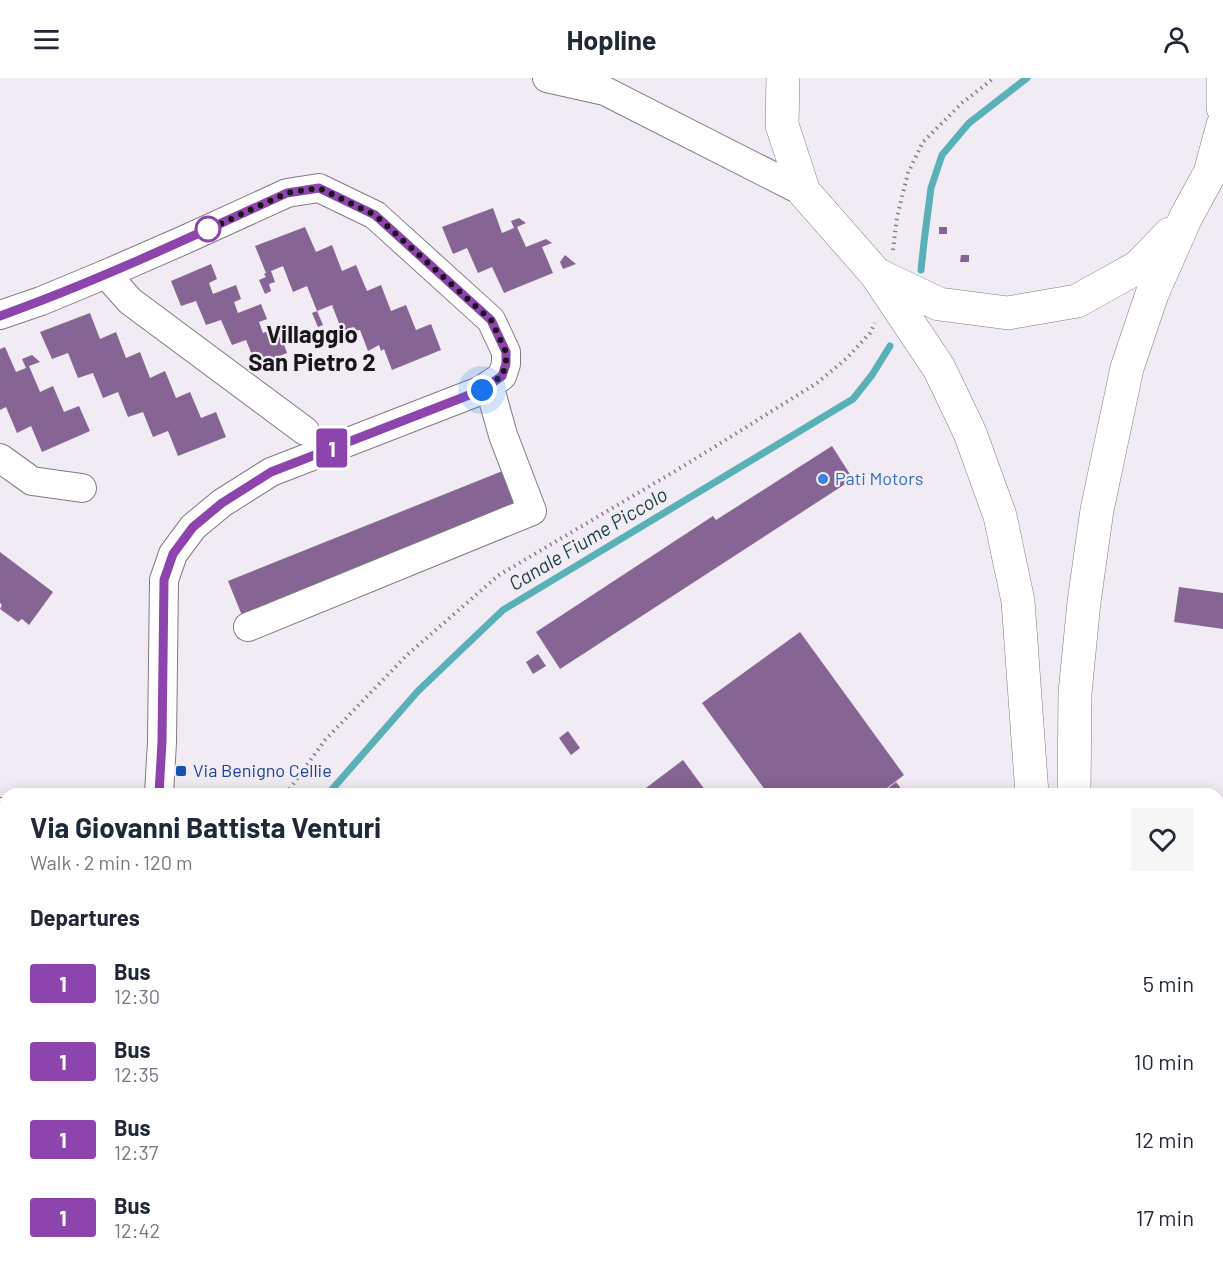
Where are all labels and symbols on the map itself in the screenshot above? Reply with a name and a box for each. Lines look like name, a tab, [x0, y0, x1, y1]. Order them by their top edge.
unlabelled marker	[195, 216, 221, 242]
district label: Villaggio San Pietro 2	[248, 319, 376, 376]
your location	[467, 375, 497, 405]
line badge: 1	[312, 428, 352, 467]
place label: Pati Motors	[835, 467, 923, 489]
marker: Pati Motors	[816, 472, 830, 486]
water label: Canale Fiume Piccolo	[504, 481, 671, 595]
place label: Via Benigno Cellie	[193, 759, 332, 781]
marker: Via Benigno Cellie	[174, 764, 188, 778]

